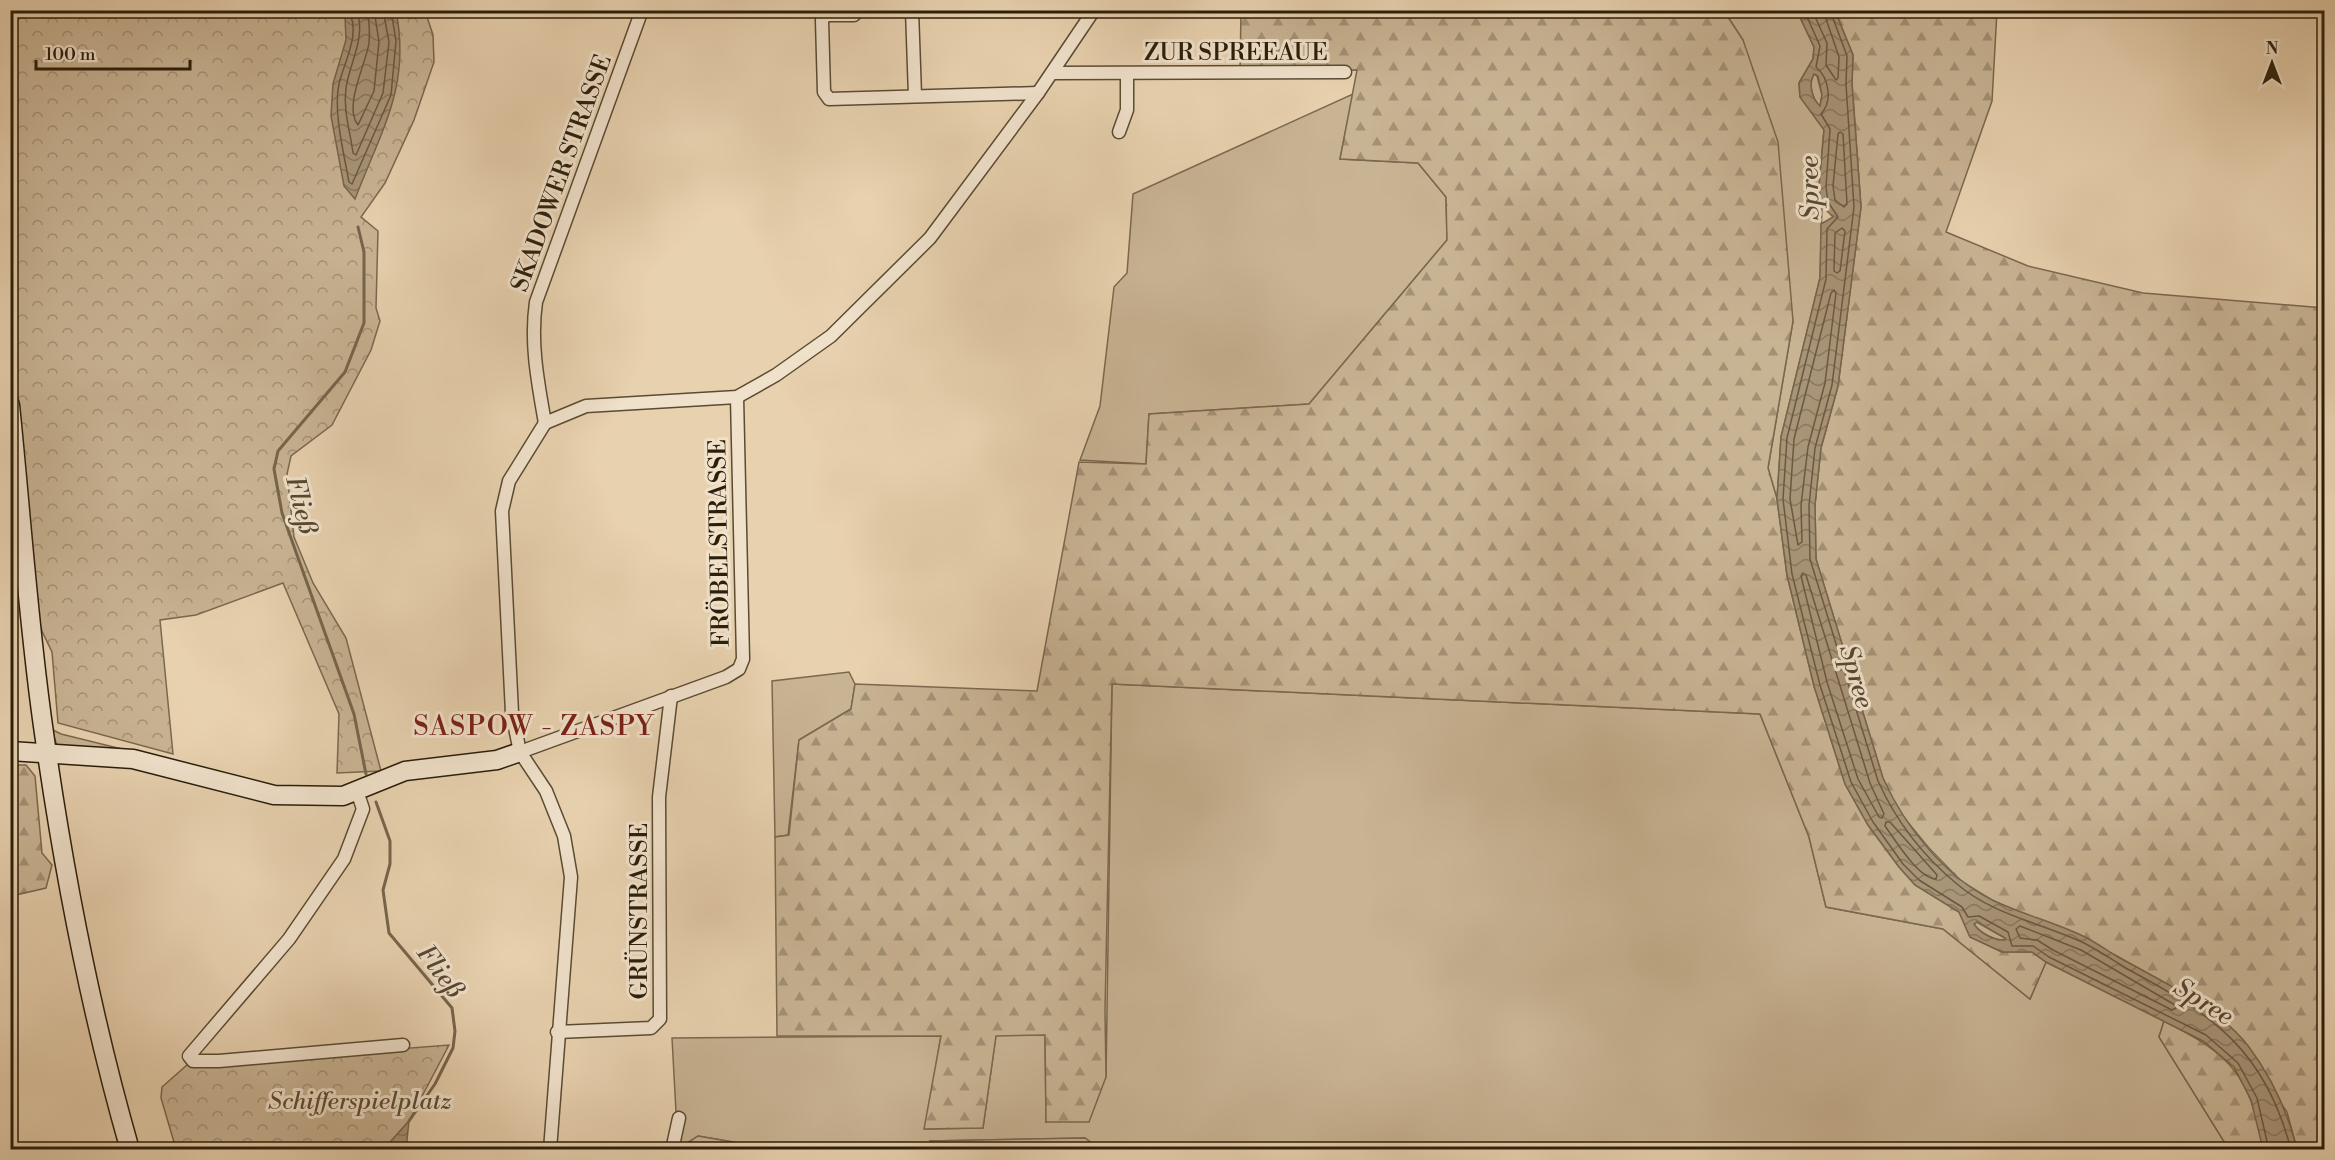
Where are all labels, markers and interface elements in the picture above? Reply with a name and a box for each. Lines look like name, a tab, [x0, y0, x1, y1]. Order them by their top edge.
scale bar	[36, 33, 190, 71]
north arrow	[2242, 33, 2302, 93]
street label: ZUR SPREEAUE	[1144, 38, 1328, 68]
text: N	[2266, 39, 2279, 59]
text: 100 m	[45, 43, 96, 66]
street label: SKADOWER STRASSE	[505, 51, 619, 296]
water label: Spree	[1793, 155, 1827, 221]
street label: FRÖBELSTRASSE	[702, 439, 737, 647]
water label: Fließ	[278, 472, 324, 539]
water label: Spree	[1832, 641, 1880, 712]
district label: SASPOW - ZASPY	[413, 710, 655, 744]
street label: GRÜNSTRASSE	[624, 823, 655, 999]
water label: Fließ	[409, 938, 471, 1005]
water label: Spree	[2168, 971, 2239, 1033]
park label: Schifferspielplatz	[268, 1087, 452, 1117]

